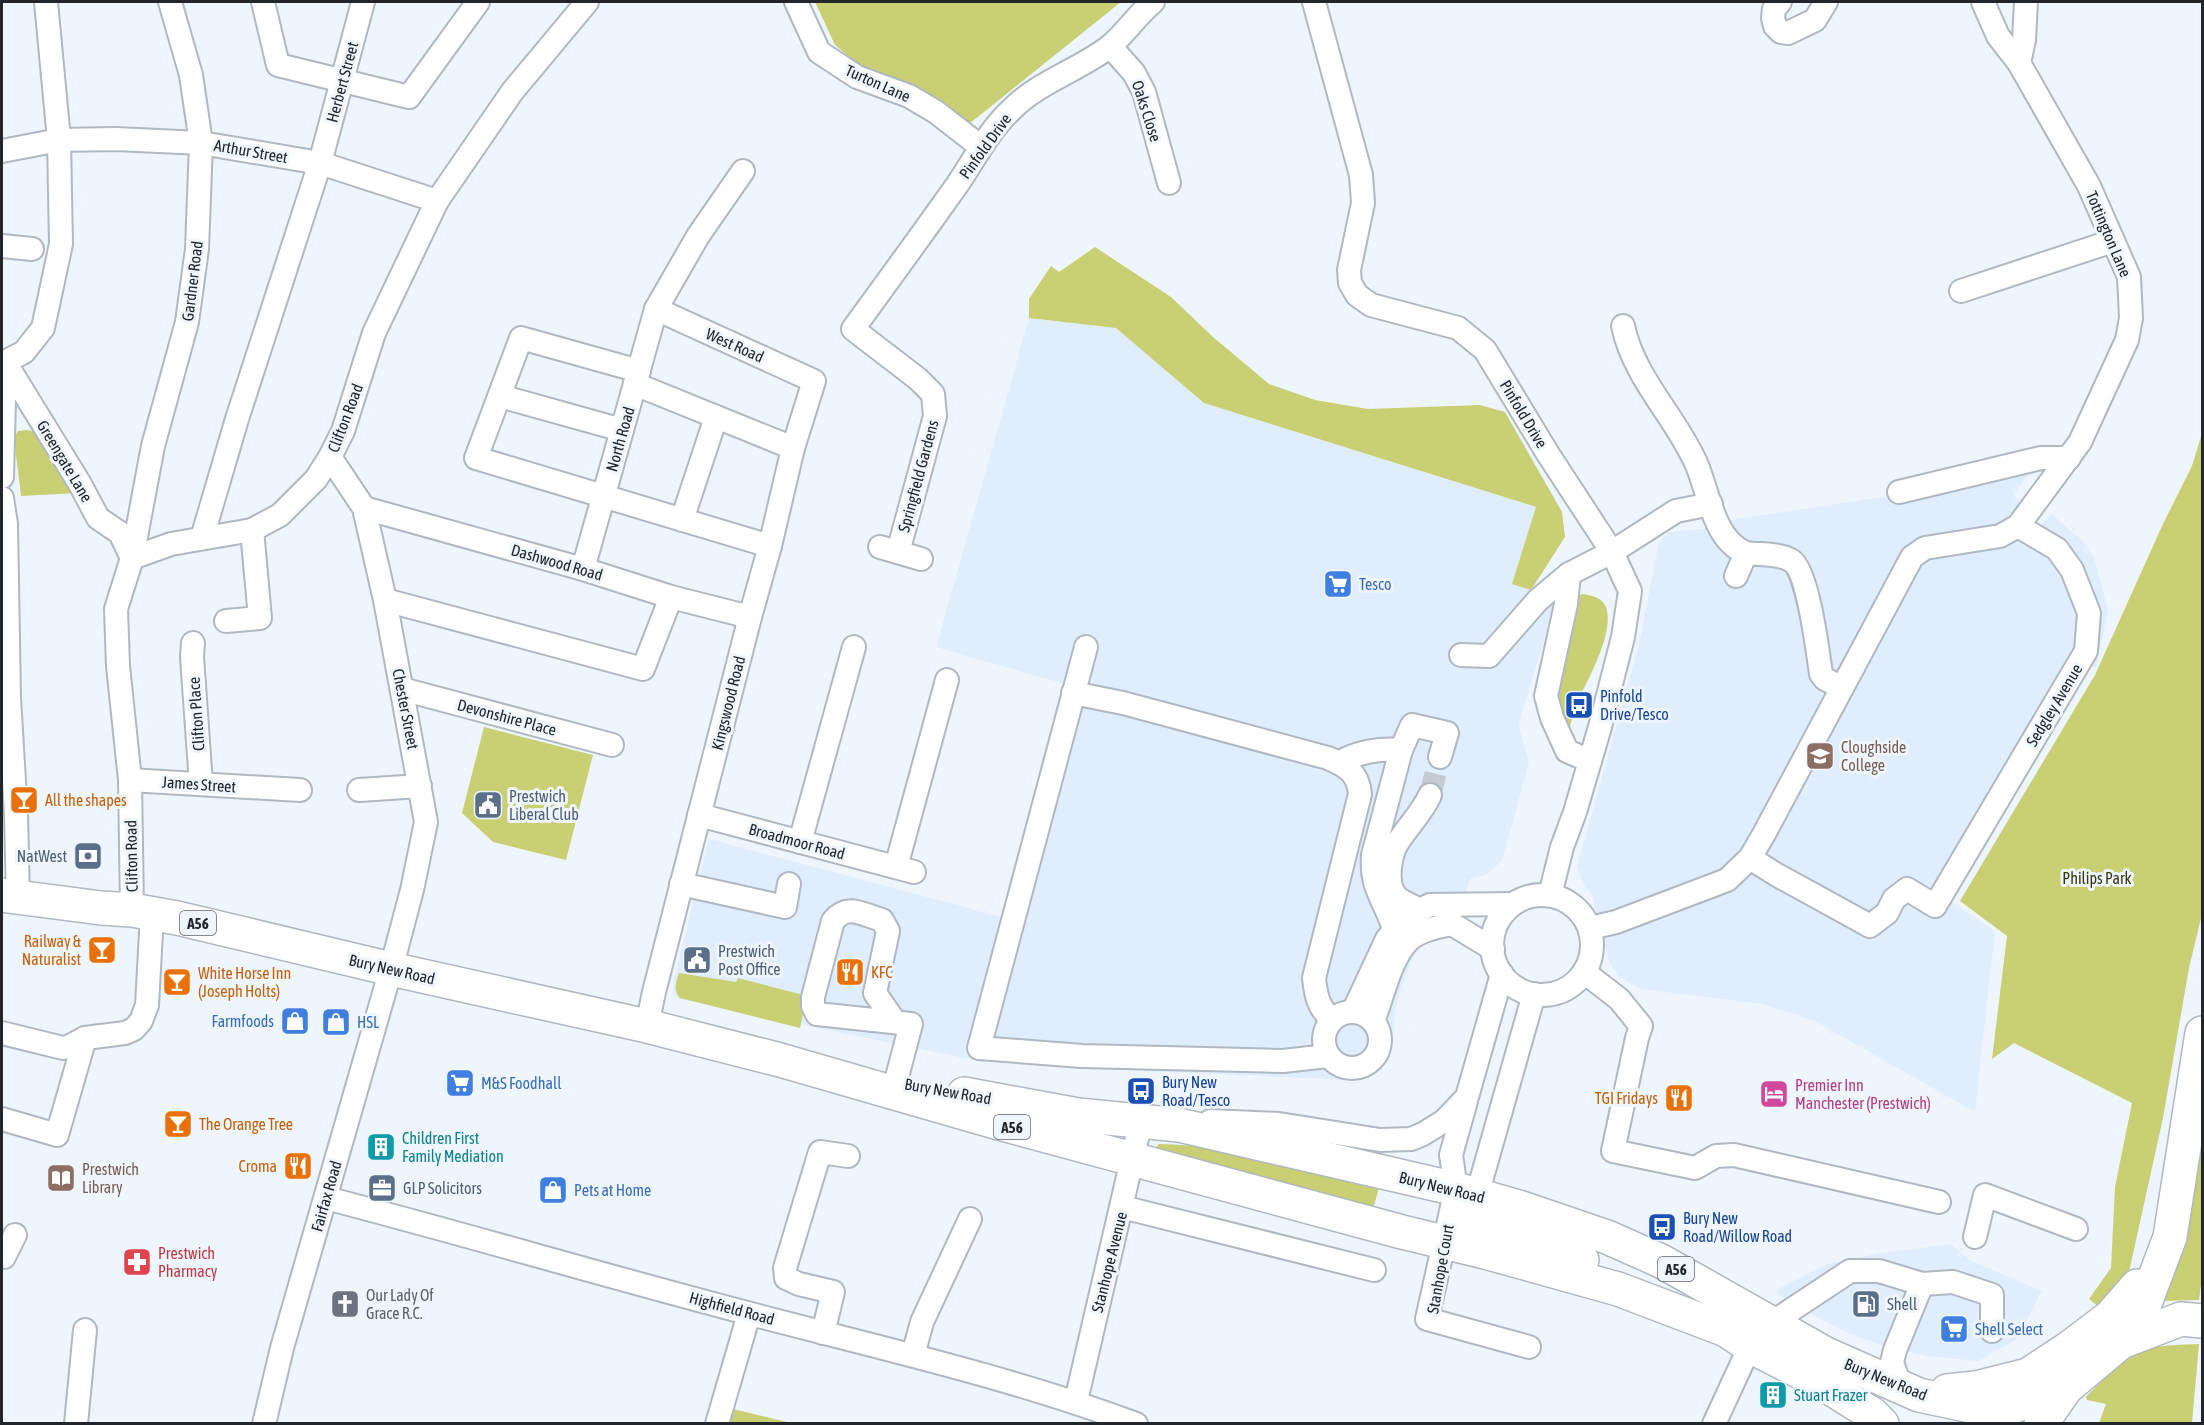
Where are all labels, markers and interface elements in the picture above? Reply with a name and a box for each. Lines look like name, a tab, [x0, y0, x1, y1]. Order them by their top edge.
street label: Herbert Street	[323, 39, 361, 124]
street label: Turton Lane	[843, 61, 913, 105]
street label: Oaks Close	[1129, 78, 1165, 144]
street label: Pinfold Drive	[955, 110, 1015, 182]
street label: Arthur Street	[213, 136, 290, 166]
street label: Tottington Lane	[2082, 188, 2135, 280]
street label: Gardner Road	[178, 240, 206, 322]
street label: West Road	[703, 324, 767, 366]
street label: Pinfold Drive	[1497, 377, 1551, 451]
street label: Clifton Road	[324, 381, 366, 455]
street label: North Road	[602, 404, 638, 474]
street label: Greengate Lane	[33, 417, 96, 506]
street label: Springfield Gardens	[894, 418, 943, 534]
street label: Dashwood Road	[509, 540, 605, 584]
supermarket icon: Tesco	[1322, 568, 1354, 600]
place label: Tesco	[1359, 575, 1391, 593]
street label: Kingswood Road	[708, 654, 749, 752]
street label: Sedgley Avenue	[2022, 661, 2086, 750]
street label: Chester Street	[389, 667, 423, 751]
street label: Clifton Place	[184, 676, 208, 752]
place label: Pinfold Drive/Tesco	[1600, 687, 1669, 723]
bus stop icon: Pinfold Drive/Tesco	[1563, 689, 1595, 721]
street label: Devonshire Place	[456, 695, 558, 739]
place label: Cloughside College	[1841, 738, 1906, 775]
school or university icon: Cloughside College	[1804, 740, 1836, 772]
street label: James Street	[161, 772, 237, 796]
bar icon: All the shapes	[8, 784, 40, 816]
place label: Prestwich Liberal Club	[509, 787, 579, 823]
public building icon: Prestwich Liberal Club	[472, 789, 504, 821]
place label: All the shapes	[45, 791, 127, 810]
street label: Clifton Road	[121, 820, 141, 892]
street label: Broadmoor Road	[747, 820, 847, 862]
bank icon: NatWest	[72, 840, 104, 872]
place label: NatWest	[17, 847, 67, 865]
park label: Philips Park	[2062, 869, 2132, 888]
road number: A56	[180, 911, 216, 935]
place label: Railway & Naturalist	[22, 932, 82, 968]
bar icon: Railway & Naturalist	[86, 934, 118, 966]
place label: Prestwich Post Office	[718, 942, 781, 978]
public building icon: Prestwich Post Office	[681, 944, 713, 976]
street label: Bury New Road	[347, 950, 437, 989]
restaurant icon: KFC	[834, 956, 866, 988]
place label: KFC	[871, 963, 893, 981]
place label: White Horse Inn (Joseph Holts)	[198, 964, 291, 1001]
bar icon: White Horse Inn (Joseph Holts)	[161, 966, 193, 998]
shop icon: Farmfoods	[279, 1005, 311, 1037]
shop icon: HSL	[320, 1006, 352, 1038]
place label: Farmfoods	[212, 1012, 274, 1030]
place label: HSL	[357, 1013, 380, 1031]
supermarket icon: M&S Foodhall	[444, 1067, 476, 1099]
place label: Bury New Road/Tesco	[1162, 1073, 1230, 1109]
place label: M&S Foodhall	[481, 1074, 562, 1092]
street label: Bury New Road	[903, 1075, 993, 1108]
bus stop icon: Bury New Road/Tesco	[1125, 1075, 1157, 1107]
place label: Premier Inn Manchester (Prestwich)	[1795, 1076, 1931, 1113]
hotel icon: Premier Inn Manchester (Prestwich)	[1758, 1078, 1790, 1110]
restaurant icon: TGI Fridays	[1663, 1082, 1695, 1114]
place label: TGI Fridays	[1595, 1089, 1658, 1108]
bar icon: The Orange Tree	[162, 1108, 194, 1140]
place label: The Orange Tree	[199, 1115, 293, 1134]
road number: A56	[994, 1115, 1030, 1139]
place label: Children First Family Mediation	[402, 1129, 504, 1166]
building icon: Children First Family Mediation	[365, 1131, 397, 1163]
restaurant icon: Croma	[282, 1150, 314, 1182]
place label: Croma	[239, 1157, 277, 1175]
street label: Fairfax Road	[307, 1158, 345, 1234]
place label: Prestwich Library	[82, 1160, 139, 1197]
library icon: Prestwich Library	[45, 1162, 77, 1194]
street label: Bury New Road	[1397, 1168, 1487, 1207]
office icon: GLP Solicitors	[366, 1172, 398, 1204]
shop icon: Pets at Home	[537, 1174, 569, 1206]
place label: GLP Solicitors	[403, 1179, 482, 1197]
place label: Pets at Home	[574, 1181, 651, 1199]
place label: Bury New Road/Willow Road	[1683, 1209, 1792, 1245]
street label: Stanhope Avenue	[1088, 1210, 1131, 1314]
bus stop icon: Bury New Road/Willow Road	[1646, 1211, 1678, 1243]
street label: Stanhope Court	[1423, 1223, 1458, 1315]
place label: Prestwich Pharmacy	[158, 1244, 218, 1281]
pharmacy icon: Prestwich Pharmacy	[121, 1246, 153, 1278]
road number: A56	[1658, 1257, 1694, 1281]
place label: Our Lady Of Grace R.C.	[366, 1286, 434, 1322]
church icon: Our Lady Of Grace R.C.	[329, 1288, 361, 1320]
street label: Highfield Road	[687, 1288, 777, 1329]
fuel station icon: Shell	[1850, 1288, 1882, 1320]
place label: Shell	[1887, 1295, 1918, 1313]
supermarket icon: Shell Select	[1938, 1313, 1970, 1345]
place label: Shell Select	[1975, 1320, 2044, 1338]
street label: Bury New Road	[1842, 1354, 1930, 1405]
building icon: Stuart Frazer	[1757, 1379, 1789, 1411]
place label: Stuart Frazer	[1794, 1386, 1868, 1404]

